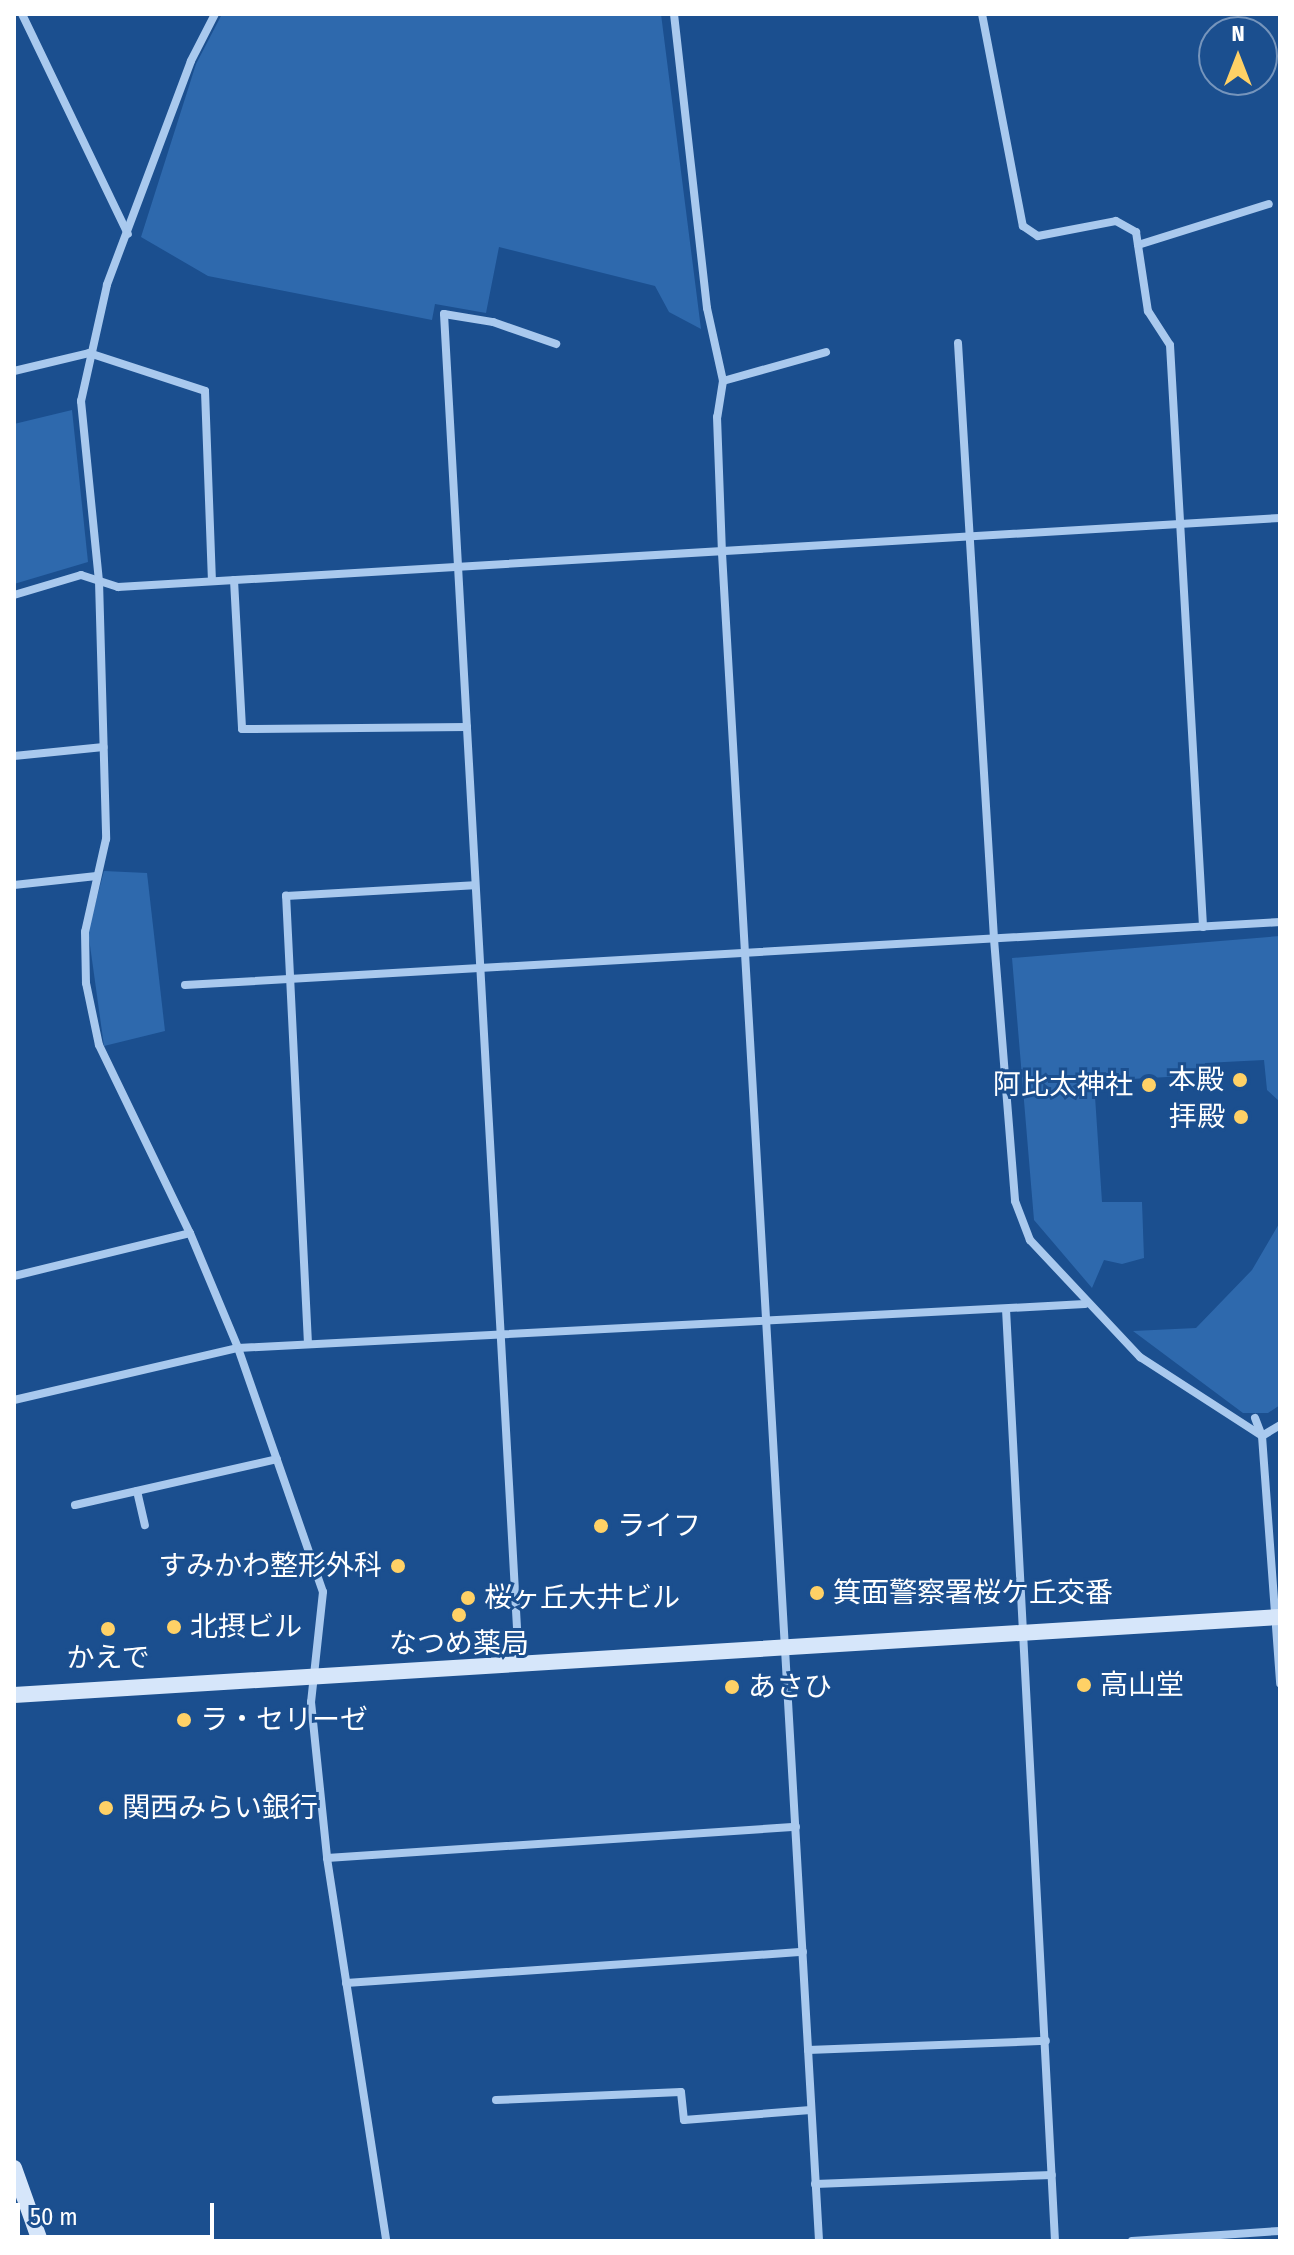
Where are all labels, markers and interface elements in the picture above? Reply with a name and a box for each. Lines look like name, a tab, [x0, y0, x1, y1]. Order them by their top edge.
north arrow	[1198, 16, 1278, 96]
text: N	[1231, 20, 1245, 47]
place label: 本殿	[1168, 1063, 1224, 1097]
place label: 阿比太神社	[993, 1068, 1133, 1102]
marker: 本殿	[1231, 1071, 1249, 1089]
marker: 阿比太神社	[1140, 1076, 1158, 1094]
place label: 拝殿	[1169, 1100, 1225, 1134]
marker: 拝殿	[1232, 1108, 1250, 1126]
place label: ライフ	[617, 1509, 701, 1543]
marker: ライフ	[592, 1517, 610, 1535]
place label: すみかわ整形外科	[158, 1549, 382, 1583]
marker: すみかわ整形外科	[389, 1557, 407, 1575]
place label: 箕面警察署桜ケ丘交番	[833, 1576, 1113, 1610]
place label: 桜ヶ丘大井ビル	[484, 1581, 680, 1615]
marker: 箕面警察署桜ケ丘交番	[808, 1584, 826, 1602]
marker: 桜ヶ丘大井ビル	[459, 1589, 477, 1607]
marker: なつめ薬局	[450, 1606, 468, 1624]
place label: 北摂ビル	[190, 1610, 302, 1644]
marker: 北摂ビル	[165, 1618, 183, 1636]
marker: かえで	[99, 1620, 117, 1638]
place label: なつめ薬局	[389, 1627, 529, 1661]
place label: かえで	[66, 1641, 150, 1675]
place label: 高山堂	[1100, 1668, 1184, 1702]
place label: あさひ	[748, 1670, 832, 1704]
marker: 高山堂	[1075, 1676, 1093, 1694]
marker: あさひ	[723, 1678, 741, 1696]
place label: ラ・セリーゼ	[200, 1703, 368, 1737]
marker: ラ・セリーゼ	[175, 1711, 193, 1729]
place label: 関西みらい銀行	[122, 1791, 318, 1825]
marker: 関西みらい銀行	[97, 1799, 115, 1817]
scale bar	[20, 2187, 218, 2237]
text: 50 m	[30, 2203, 78, 2231]

